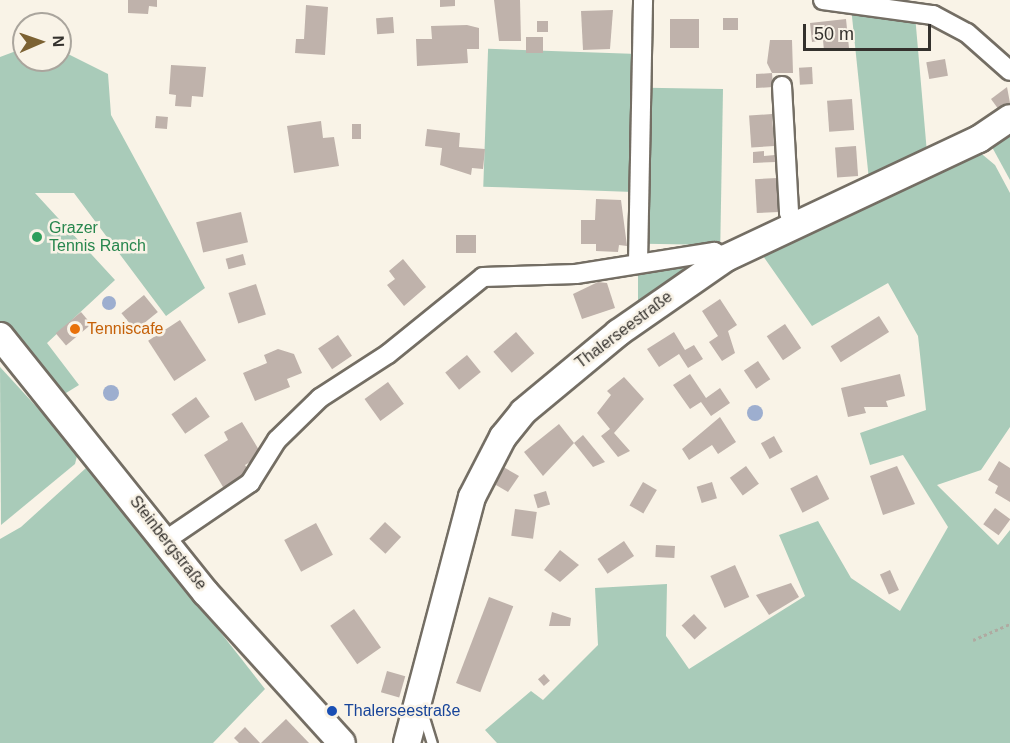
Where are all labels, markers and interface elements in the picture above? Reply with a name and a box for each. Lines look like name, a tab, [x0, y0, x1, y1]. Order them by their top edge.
north arrow	[12, 12, 72, 72]
scale bar	[806, 12, 934, 50]
text: 50 m	[814, 24, 854, 44]
text: N	[50, 35, 67, 47]
place label: Grazer Tennis Ranch	[49, 218, 146, 256]
marker: Grazer Tennis Ranch	[30, 230, 44, 244]
street label: Thalerseestraße	[572, 287, 676, 373]
place label: Tenniscafe	[87, 319, 163, 339]
marker: Tenniscafe	[68, 322, 82, 336]
street label: Steinbergstraße	[125, 492, 211, 594]
place label: Thalerseestraße	[344, 701, 460, 721]
marker: Thalerseestraße	[325, 704, 339, 718]

